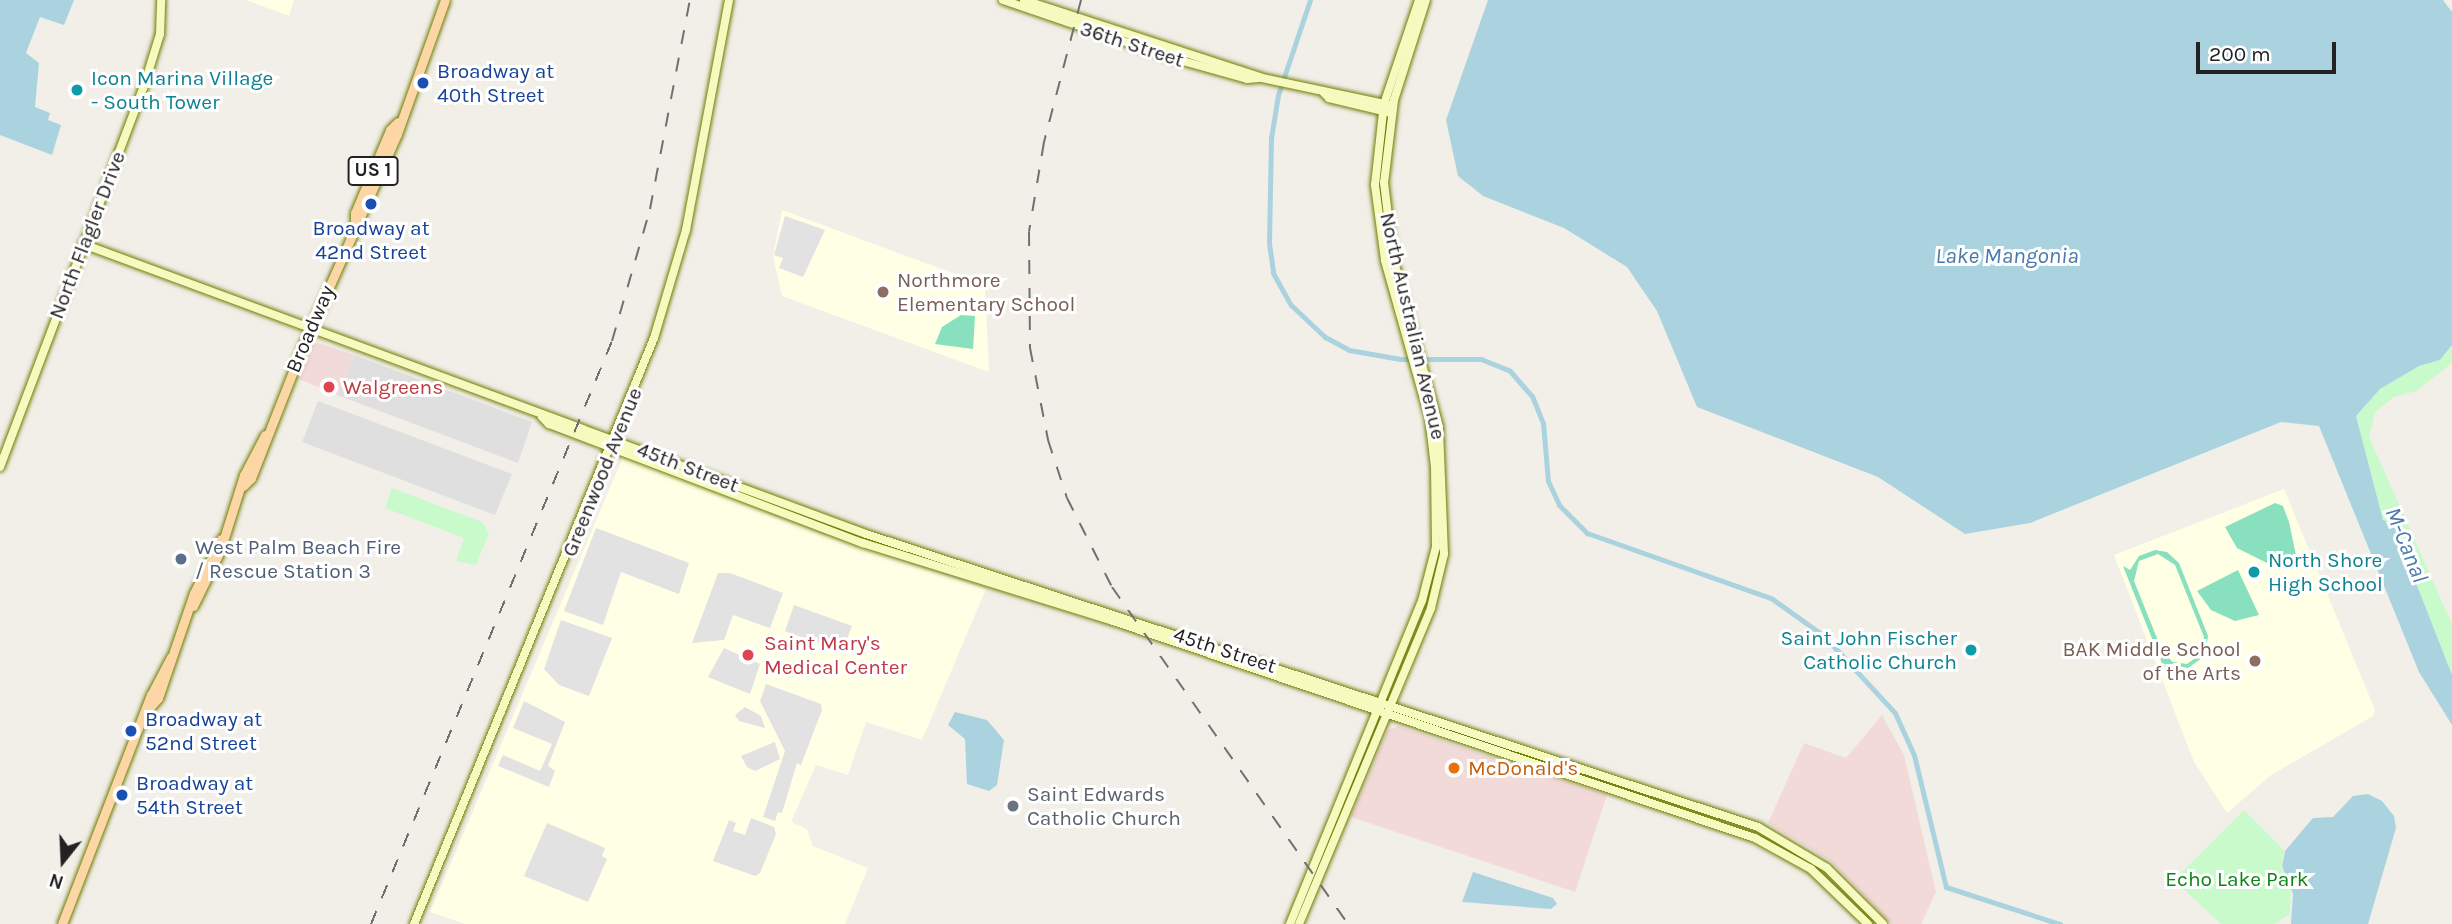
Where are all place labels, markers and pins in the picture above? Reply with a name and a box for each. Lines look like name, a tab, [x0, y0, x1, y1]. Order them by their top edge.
place label: Broadway at 40th Street	[437, 58, 554, 108]
place label: Icon Marina Village - South Tower	[91, 65, 273, 115]
marker: Broadway at 40th Street	[415, 75, 431, 91]
marker: Icon Marina Village - South Tower	[69, 82, 85, 98]
marker: Broadway at 42nd Street	[363, 196, 379, 212]
place label: Broadway at 42nd Street	[312, 215, 430, 265]
place label: Northmore Elementary School	[897, 267, 1075, 317]
marker: Northmore Elementary School	[875, 284, 891, 300]
place label: Walgreens	[343, 374, 443, 400]
marker: Walgreens	[321, 379, 337, 395]
place label: West Palm Beach Fire / Rescue Station 3	[195, 534, 401, 584]
place label: North Shore High School	[2268, 547, 2383, 597]
marker: West Palm Beach Fire / Rescue Station 3	[173, 551, 189, 567]
marker: North Shore High School	[2246, 564, 2262, 580]
place label: Saint John Fischer Catholic Church	[1780, 625, 1957, 675]
place label: Saint Mary's Medical Center	[764, 630, 907, 680]
place label: BAK Middle School of the Arts	[2063, 636, 2241, 686]
marker: Saint John Fischer Catholic Church	[1963, 642, 1979, 658]
marker: Saint Mary's Medical Center	[738, 645, 758, 665]
marker: BAK Middle School of the Arts	[2247, 653, 2263, 669]
place label: Broadway at 52nd Street	[145, 706, 262, 756]
marker: Broadway at 52nd Street	[123, 723, 139, 739]
place label: McDonald's	[1468, 755, 1578, 781]
marker: McDonald's	[1446, 760, 1462, 776]
place label: Broadway at 54th Street	[136, 770, 253, 820]
place label: Saint Edwards Catholic Church	[1027, 781, 1181, 831]
marker: Broadway at 54th Street	[114, 787, 130, 803]
marker: Saint Edwards Catholic Church	[1005, 798, 1021, 814]

